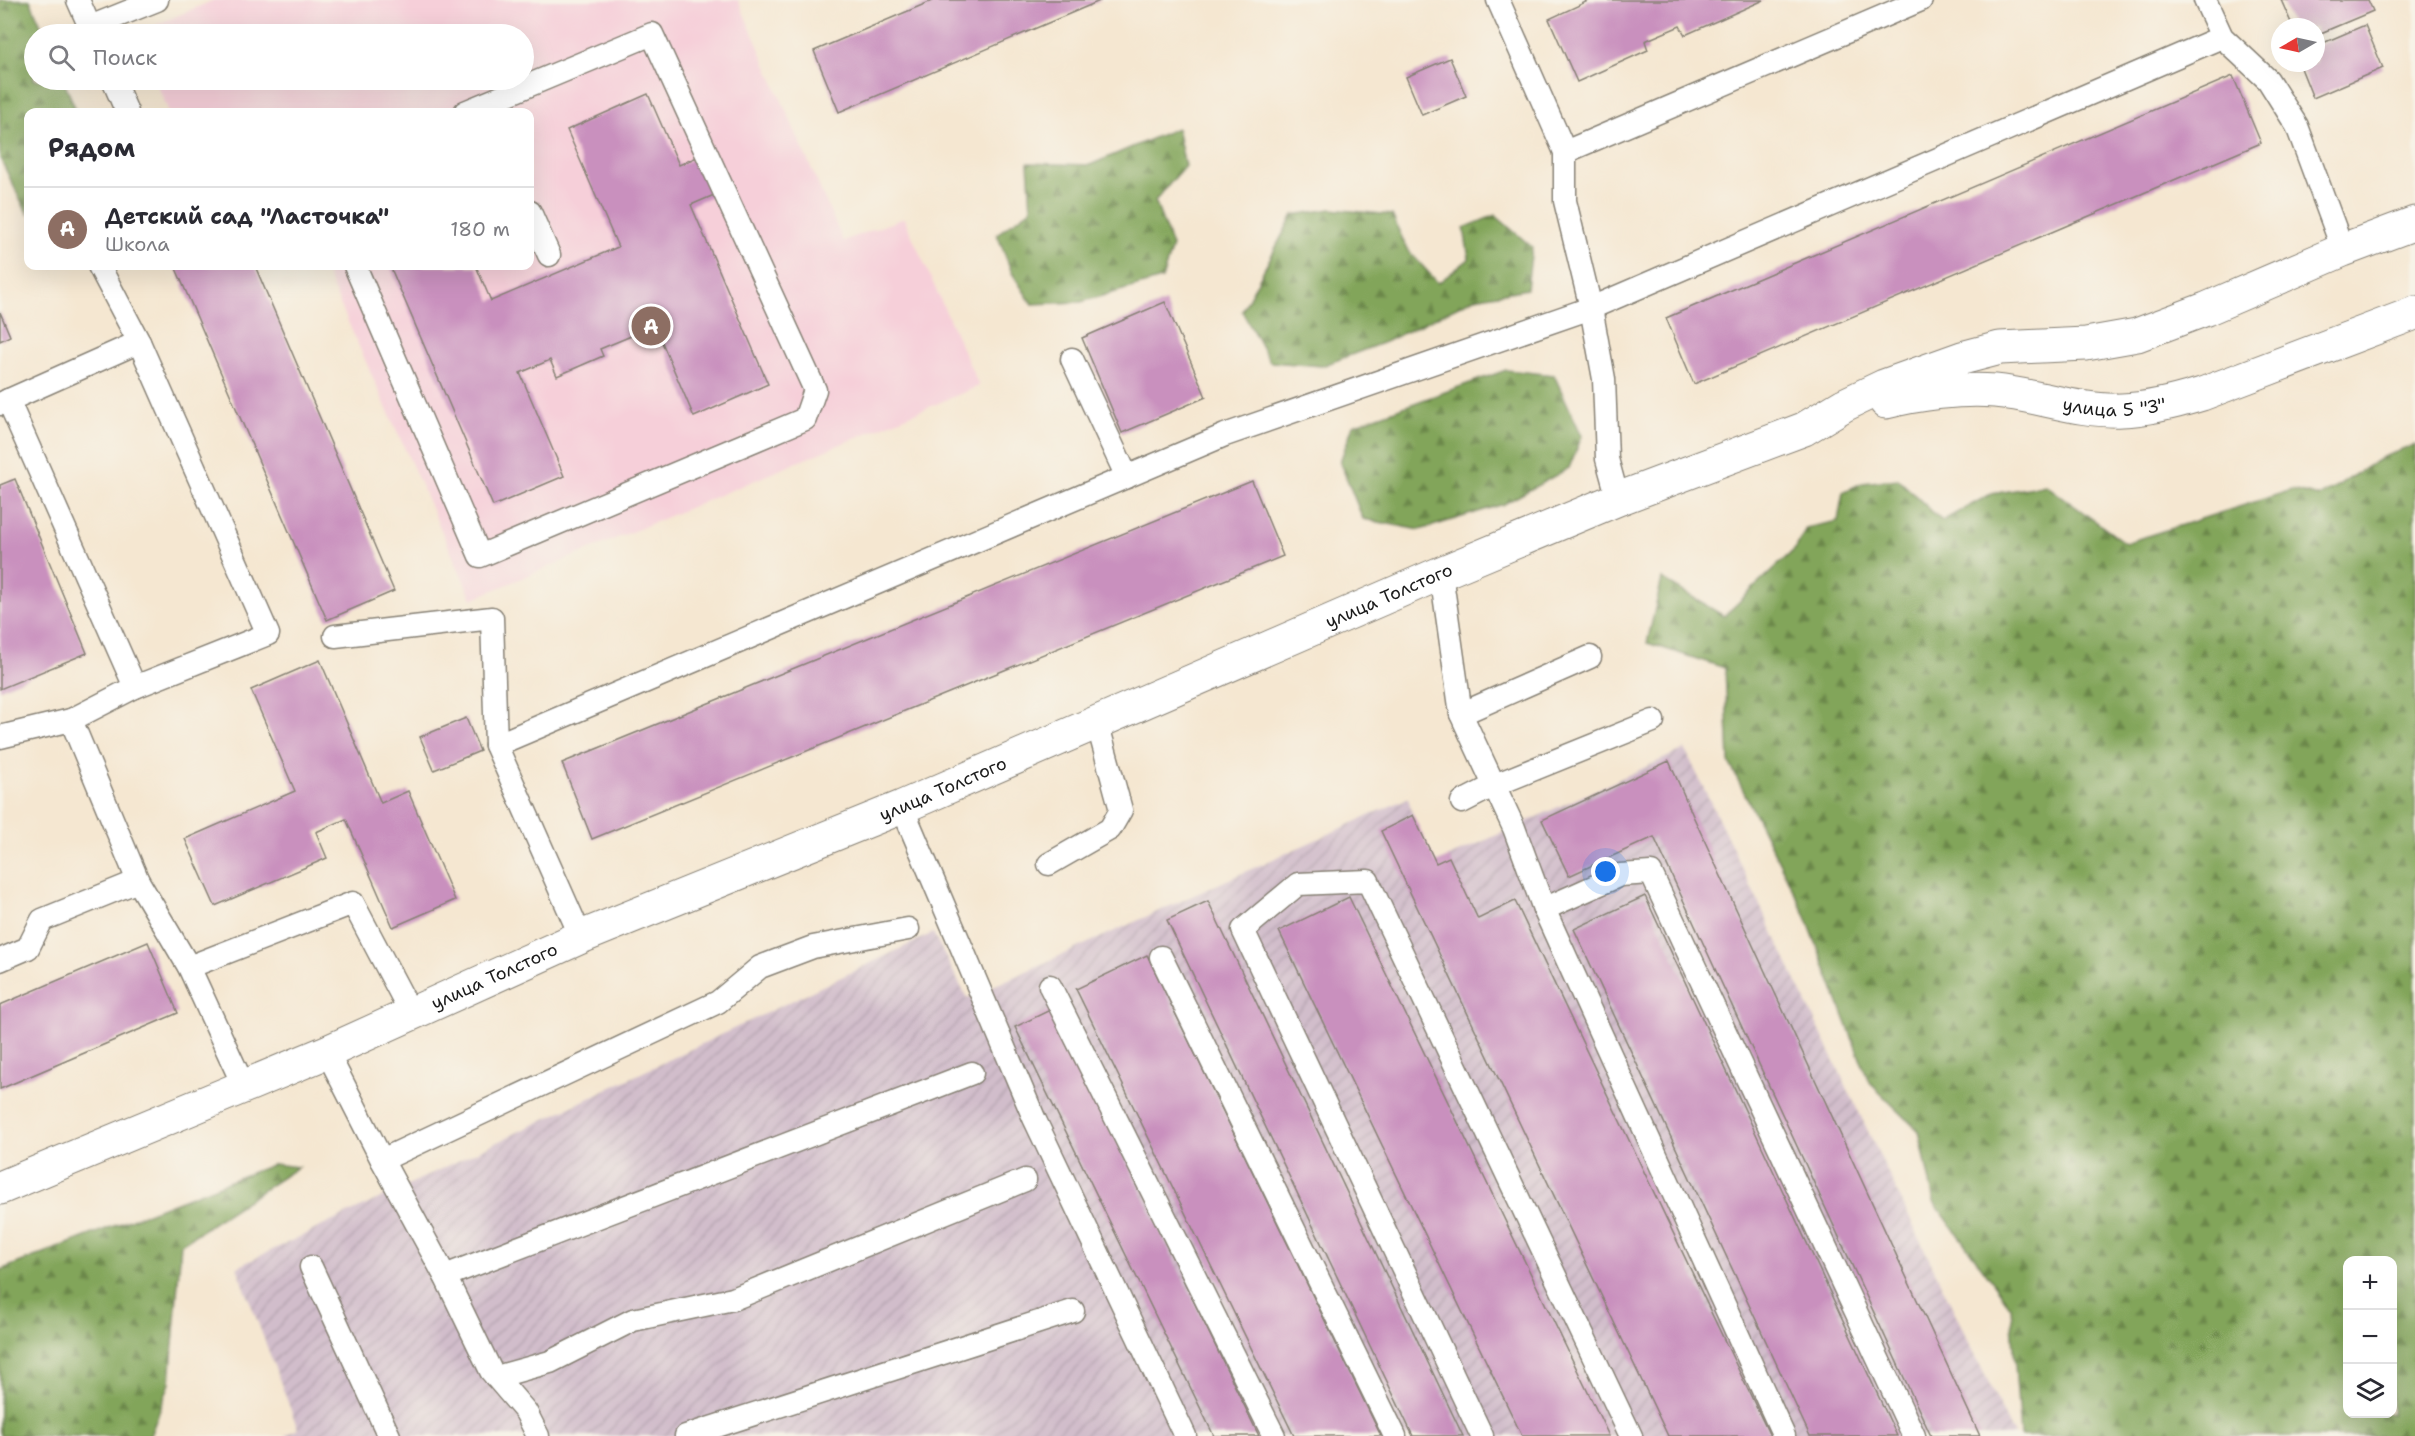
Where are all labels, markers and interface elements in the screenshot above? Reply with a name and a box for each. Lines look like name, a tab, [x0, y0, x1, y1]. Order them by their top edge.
north arrow	[2271, 18, 2325, 72]
search box	[24, 24, 534, 90]
icon: search	[45, 41, 78, 74]
text: Поиск	[93, 43, 157, 72]
text: Рядом	[48, 130, 135, 165]
text: Детский сад "Ласточка"	[105, 202, 389, 231]
text: A	[60, 216, 75, 242]
text: 180 m	[450, 216, 510, 242]
text: Школа	[105, 231, 170, 257]
pin: A	[632, 304, 670, 348]
street label: улица 5 "З"	[2061, 392, 2168, 422]
street label: улица Толстого	[1321, 558, 1456, 634]
street label: улица Толстого	[876, 751, 1010, 827]
your location	[1591, 857, 1620, 886]
street label: улица Толстого	[427, 937, 562, 1015]
map controls	[2343, 1256, 2397, 1418]
button: +	[2343, 1256, 2397, 1310]
button: −	[2343, 1310, 2397, 1364]
button: layers	[2343, 1364, 2397, 1418]

